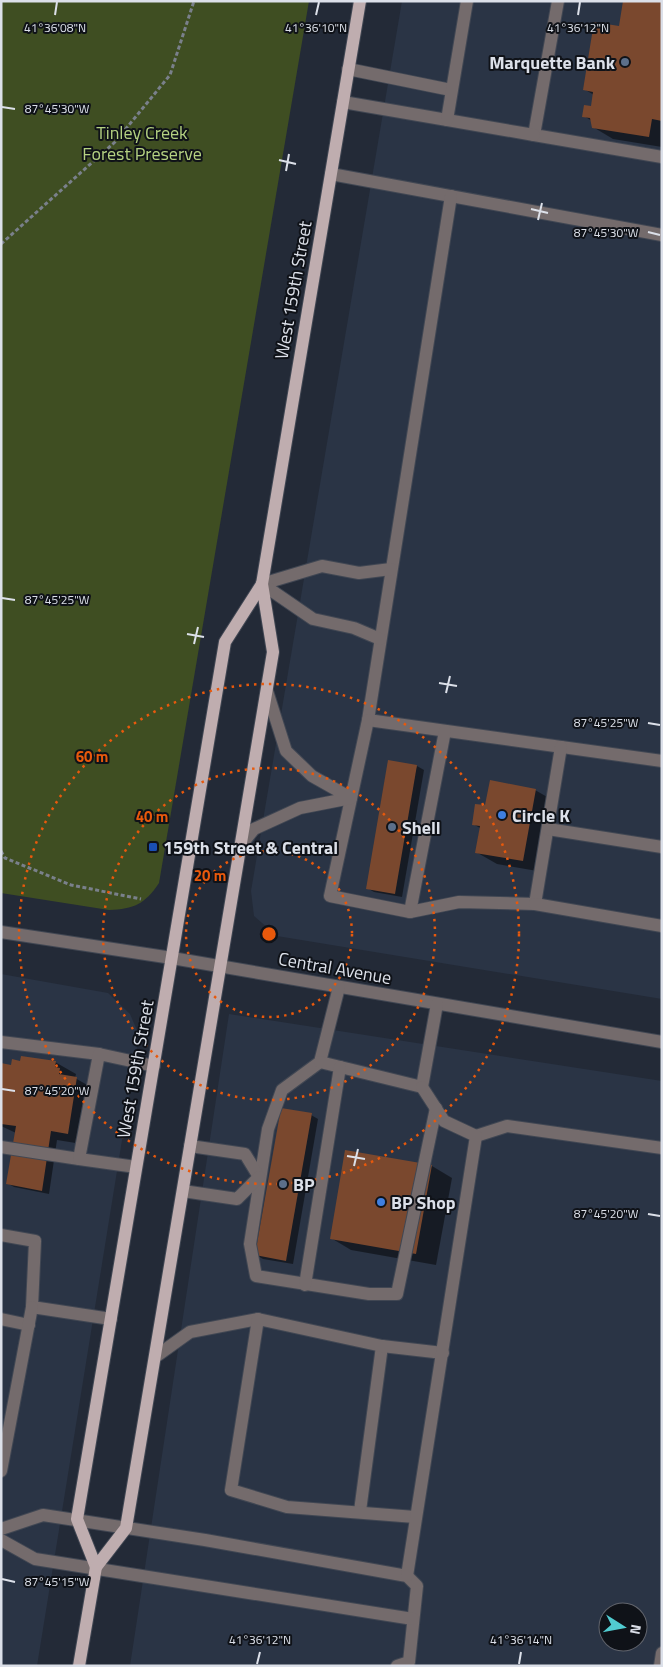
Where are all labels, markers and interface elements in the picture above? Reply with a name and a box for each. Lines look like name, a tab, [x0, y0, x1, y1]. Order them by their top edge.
text: 41°36'08"N	[24, 18, 86, 37]
text: 41°36'10"N	[285, 18, 347, 37]
text: 41°36'12"N	[547, 18, 609, 37]
place label: Marquette Bank	[489, 49, 616, 76]
marker: Marquette Bank	[619, 56, 631, 68]
text: 87°45'30"W	[25, 99, 90, 118]
park label: Tinley Creek Forest Preserve	[82, 119, 202, 167]
street label: West 159th Street	[268, 218, 319, 361]
text: 87°45'30"W	[574, 223, 639, 242]
text: 87°45'25"W	[25, 590, 90, 609]
text: 87°45'25"W	[574, 713, 639, 732]
text: 60 m	[76, 745, 108, 768]
place label: Circle K	[512, 802, 570, 829]
text: 40 m	[136, 805, 168, 828]
marker: Circle K	[496, 809, 508, 821]
place label: Shell	[402, 814, 441, 841]
marker: Shell	[386, 821, 398, 833]
place label: 159th Street & Central	[163, 834, 338, 861]
marker: 159th Street & Central	[147, 841, 159, 853]
text: 20 m	[194, 864, 226, 887]
centre of rings	[260, 925, 278, 943]
street label: Central Avenue	[276, 945, 394, 991]
street label: West 159th Street	[110, 997, 161, 1140]
text: 87°45'20"W	[25, 1081, 90, 1100]
place label: BP	[293, 1171, 315, 1198]
marker: BP	[277, 1178, 289, 1190]
place label: BP Shop	[391, 1189, 456, 1216]
marker: BP Shop	[375, 1196, 387, 1208]
text: 87°45'20"W	[574, 1204, 639, 1223]
text: 87°45'15"W	[25, 1572, 90, 1591]
north arrow	[598, 1602, 648, 1652]
text: N	[625, 1623, 647, 1636]
text: 41°36'12"N	[229, 1630, 291, 1649]
text: 41°36'14"N	[490, 1630, 552, 1649]

